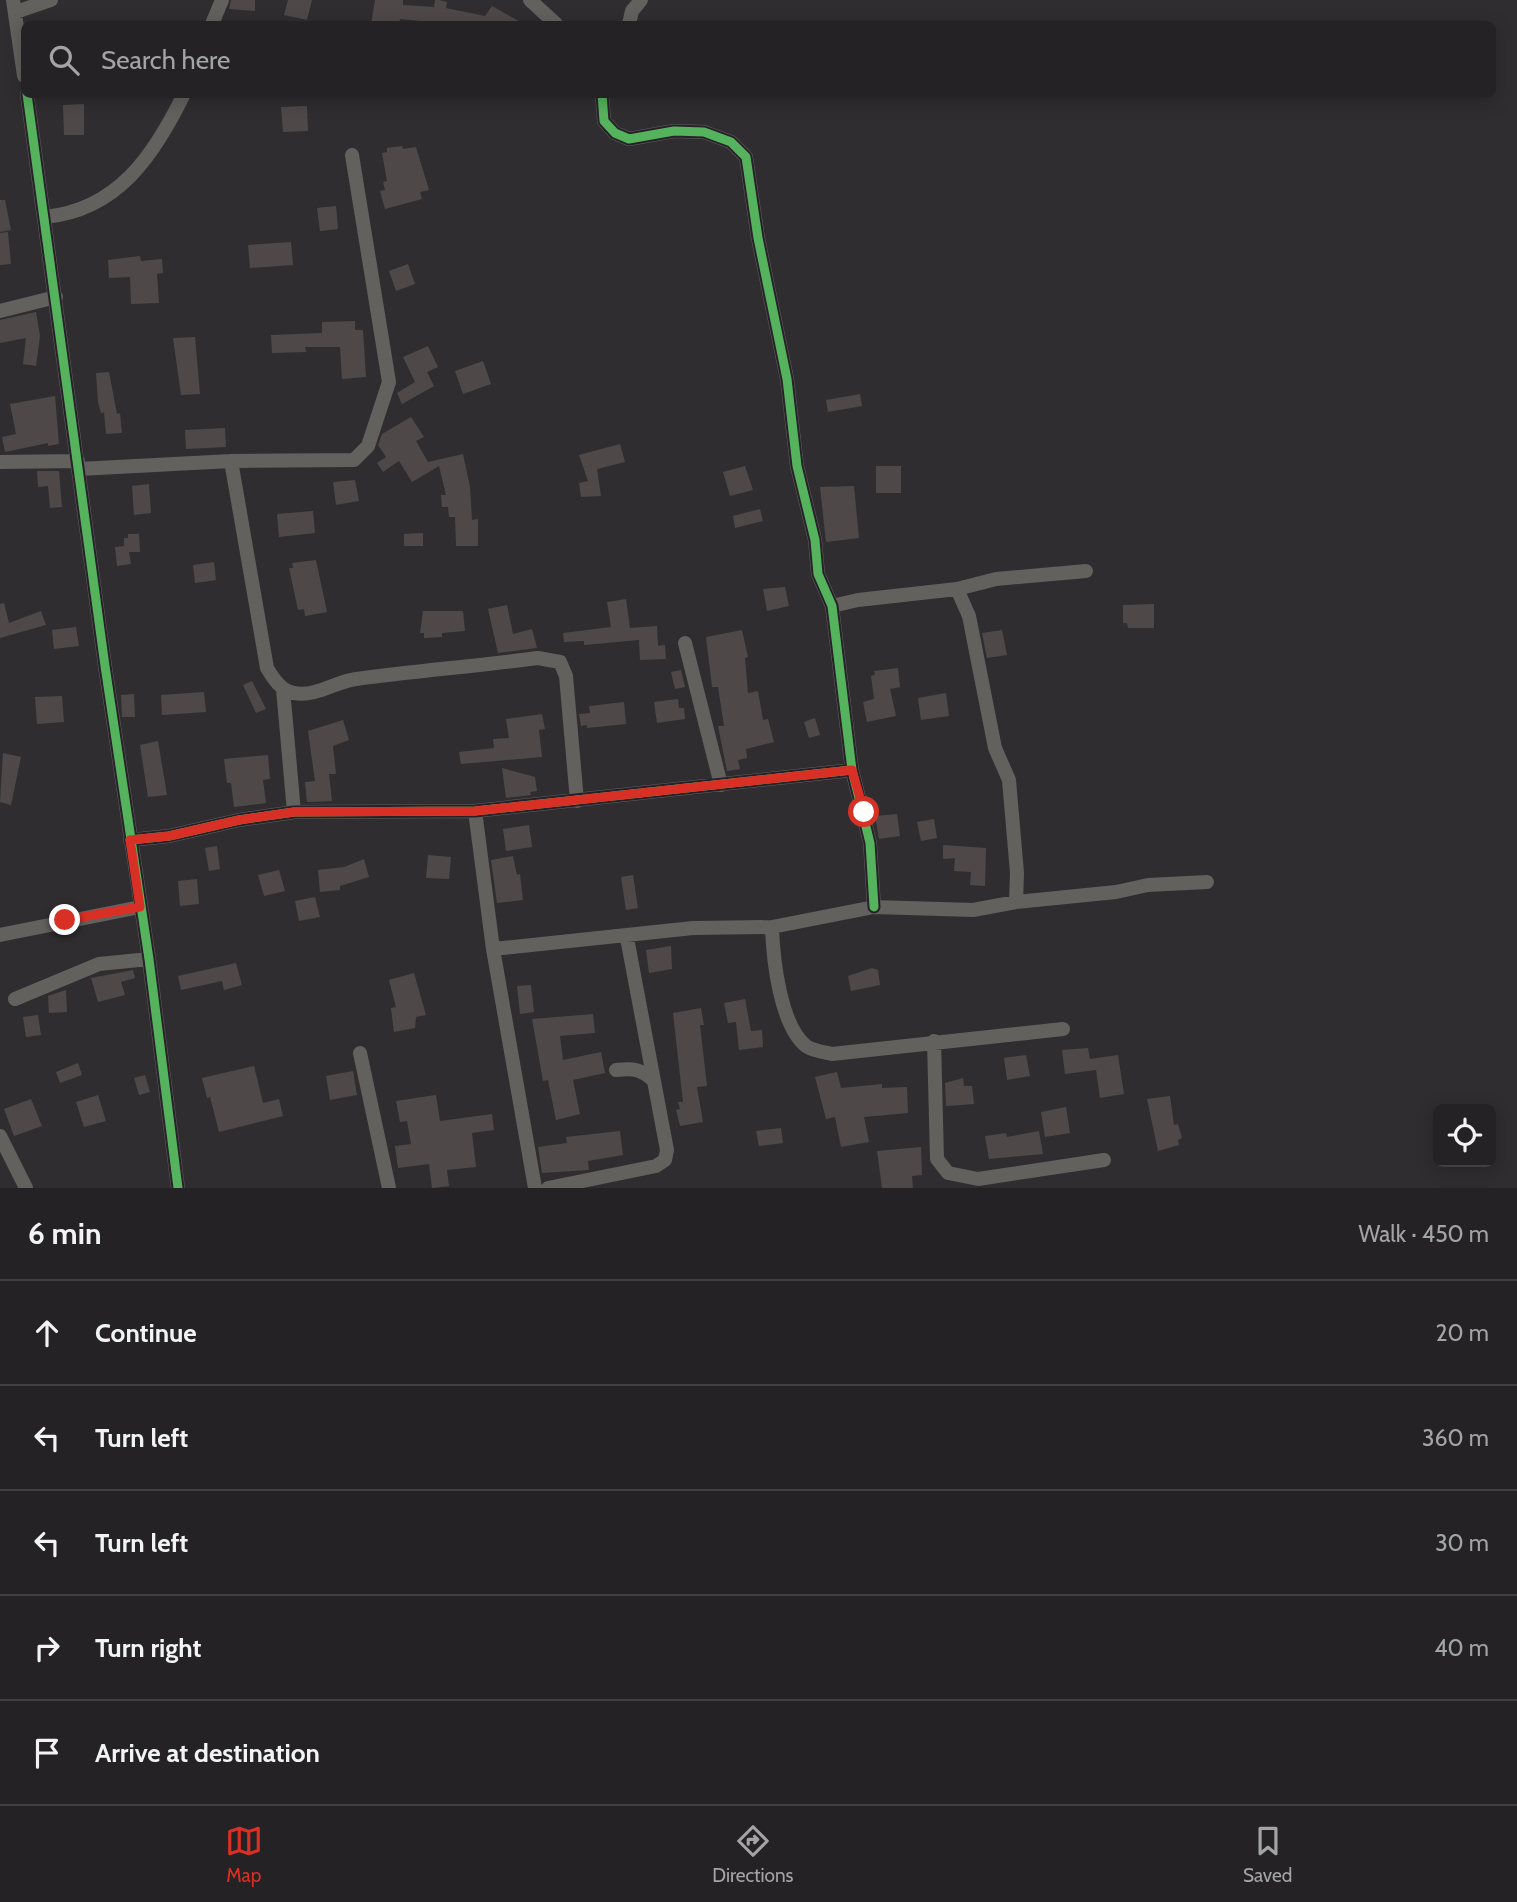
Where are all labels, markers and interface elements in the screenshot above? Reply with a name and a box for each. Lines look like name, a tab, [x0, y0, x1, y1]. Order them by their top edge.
search box	[21, 21, 1496, 98]
icon: search	[45, 41, 83, 79]
text: Search here	[101, 44, 230, 76]
route start	[848, 796, 879, 827]
route end	[49, 904, 80, 935]
map controls	[1433, 1104, 1496, 1167]
button: locate	[1433, 1104, 1496, 1167]
text: 6 min	[28, 1215, 101, 1252]
text: Walk · 450 m	[1358, 1220, 1489, 1248]
icon: ahead	[28, 1314, 66, 1352]
text: Continue	[95, 1317, 197, 1349]
text: 20 m	[1436, 1319, 1489, 1347]
icon: left	[28, 1419, 66, 1457]
text: Turn left	[95, 1422, 188, 1454]
text: 360 m	[1422, 1424, 1489, 1452]
icon: left	[28, 1524, 66, 1562]
text: Turn left	[95, 1527, 188, 1559]
text: 30 m	[1435, 1529, 1489, 1557]
icon: right	[28, 1629, 66, 1667]
text: Turn right	[95, 1632, 201, 1664]
text: 40 m	[1434, 1634, 1489, 1662]
icon: arrive	[28, 1734, 66, 1772]
text: Arrive at destination	[95, 1737, 320, 1769]
tab: Map	[225, 1822, 263, 1887]
tab: Directions	[712, 1822, 793, 1887]
tab: Saved	[1243, 1822, 1292, 1887]

